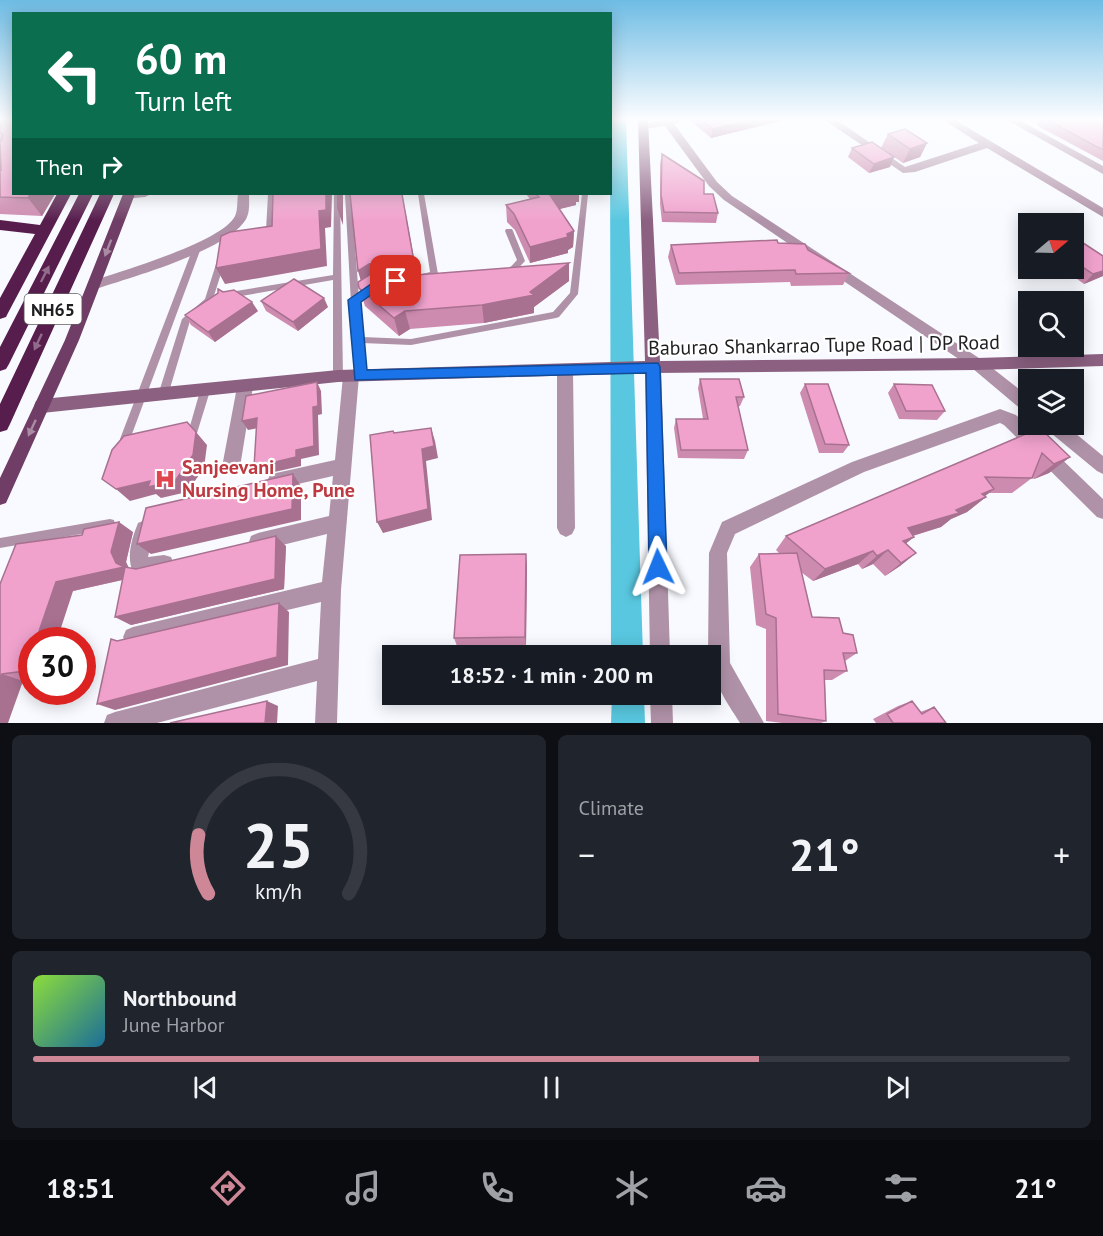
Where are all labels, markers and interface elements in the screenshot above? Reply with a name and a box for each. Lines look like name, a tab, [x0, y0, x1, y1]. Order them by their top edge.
text: 60 m	[135, 31, 227, 86]
icon: left	[36, 36, 114, 114]
text: Turn left	[135, 84, 232, 118]
icon: right	[95, 150, 128, 183]
text: Then	[36, 153, 83, 181]
north arrow	[1018, 213, 1084, 279]
map controls	[1018, 213, 1084, 435]
one-way arrow	[103, 239, 113, 257]
pin	[370, 255, 421, 306]
icon: arrive	[379, 264, 412, 297]
one-way arrow	[40, 265, 50, 283]
button: search	[1018, 291, 1084, 357]
road number: NH65	[25, 294, 82, 324]
street label: Baburao Shankarrao Tupe Road | DP Road	[648, 329, 1000, 361]
one-way arrow	[33, 333, 42, 350]
button: layers	[1018, 369, 1084, 435]
one-way arrow	[28, 419, 37, 436]
place label: Sanjeevani Nursing Home, Pune	[182, 454, 355, 503]
hospital icon: Sanjeevani Nursing Home, Pune	[153, 467, 177, 491]
position arrow	[626, 535, 690, 599]
speed limit sign: 30	[18, 627, 96, 705]
text: 18:52 · 1 min · 200 m	[450, 661, 653, 689]
text: Climate	[579, 795, 644, 821]
text: 25	[243, 804, 314, 885]
text: 21°	[789, 825, 860, 883]
text: −	[579, 833, 595, 876]
text: +	[1053, 833, 1070, 876]
text: km/h	[255, 877, 302, 905]
text: Northbound	[123, 984, 237, 1012]
text: June Harbor	[123, 1012, 225, 1038]
icon: previous	[189, 1071, 222, 1104]
icon: pause	[535, 1071, 568, 1104]
icon: next	[881, 1071, 914, 1104]
icon: directions	[207, 1167, 249, 1209]
icon: music	[342, 1167, 384, 1209]
icon: phone	[476, 1167, 518, 1209]
icon: climate	[611, 1167, 653, 1209]
icon: car	[745, 1167, 787, 1209]
icon: filters	[880, 1167, 922, 1209]
text: 18:51	[46, 1171, 115, 1205]
text: 21°	[1014, 1171, 1057, 1205]

